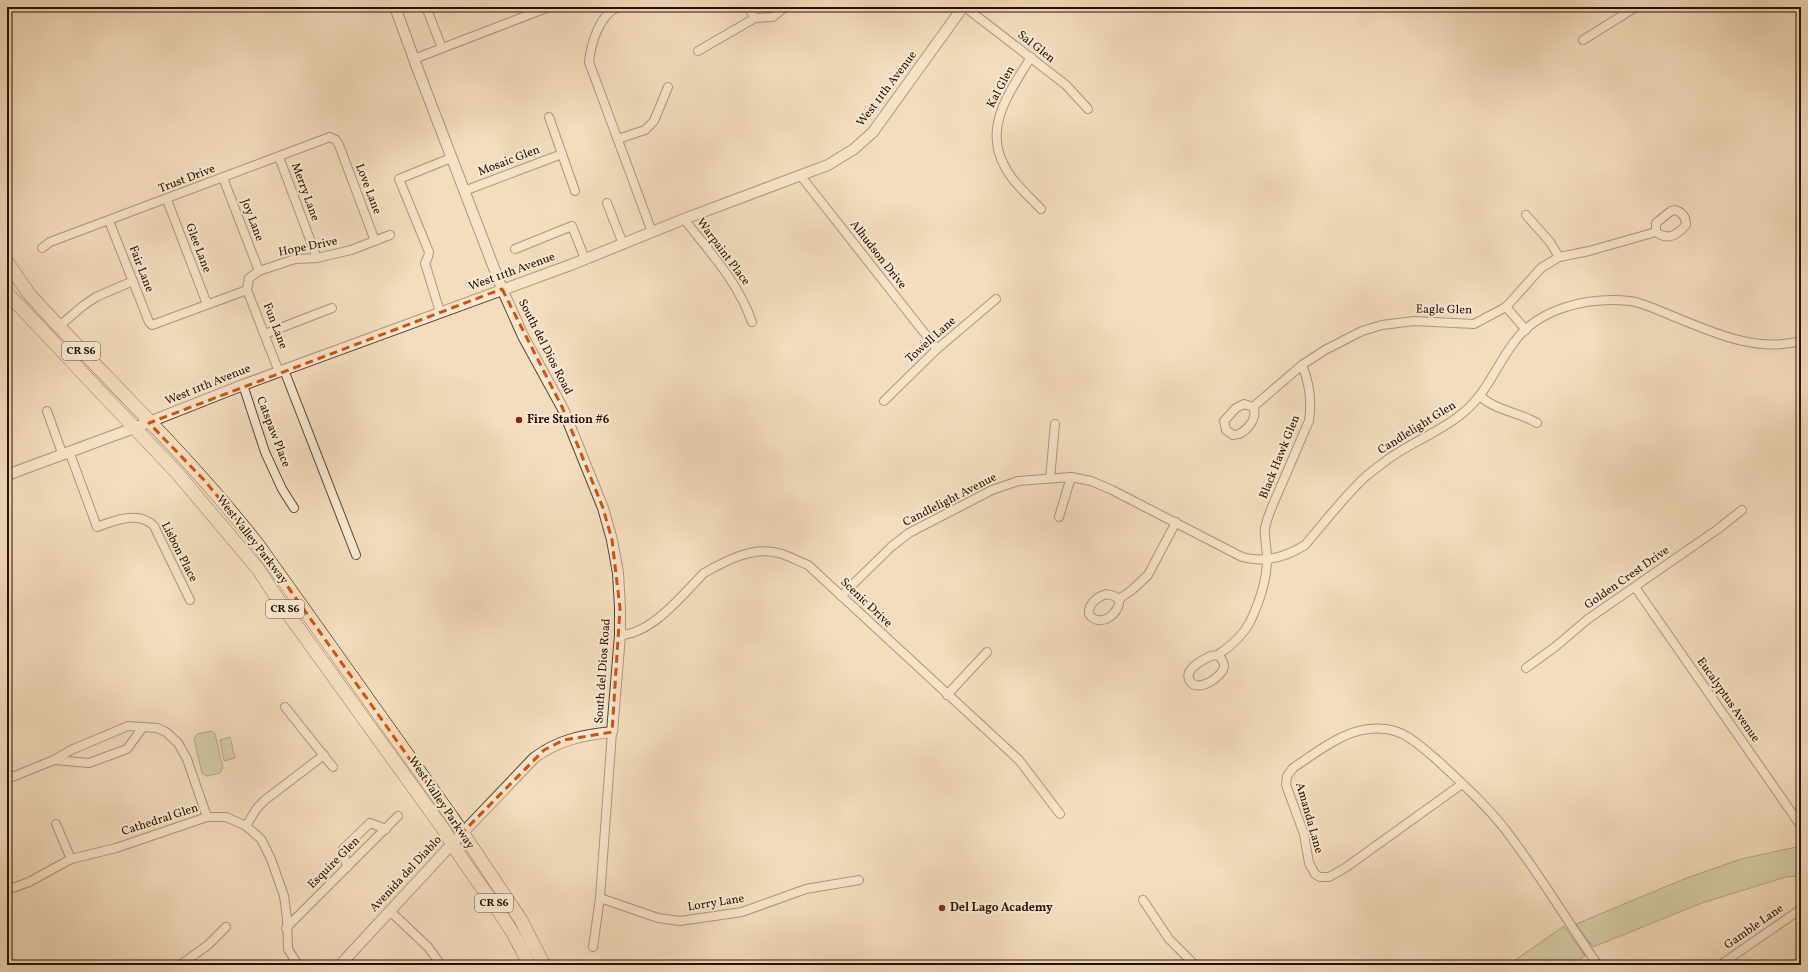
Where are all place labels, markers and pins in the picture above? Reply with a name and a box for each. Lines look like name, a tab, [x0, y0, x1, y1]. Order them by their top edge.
place label: Fire Station #6	[527, 412, 610, 428]
marker: Fire Station #6	[514, 415, 524, 425]
place label: Del Lago Academy	[950, 900, 1053, 916]
marker: Del Lago Academy	[937, 903, 947, 913]

